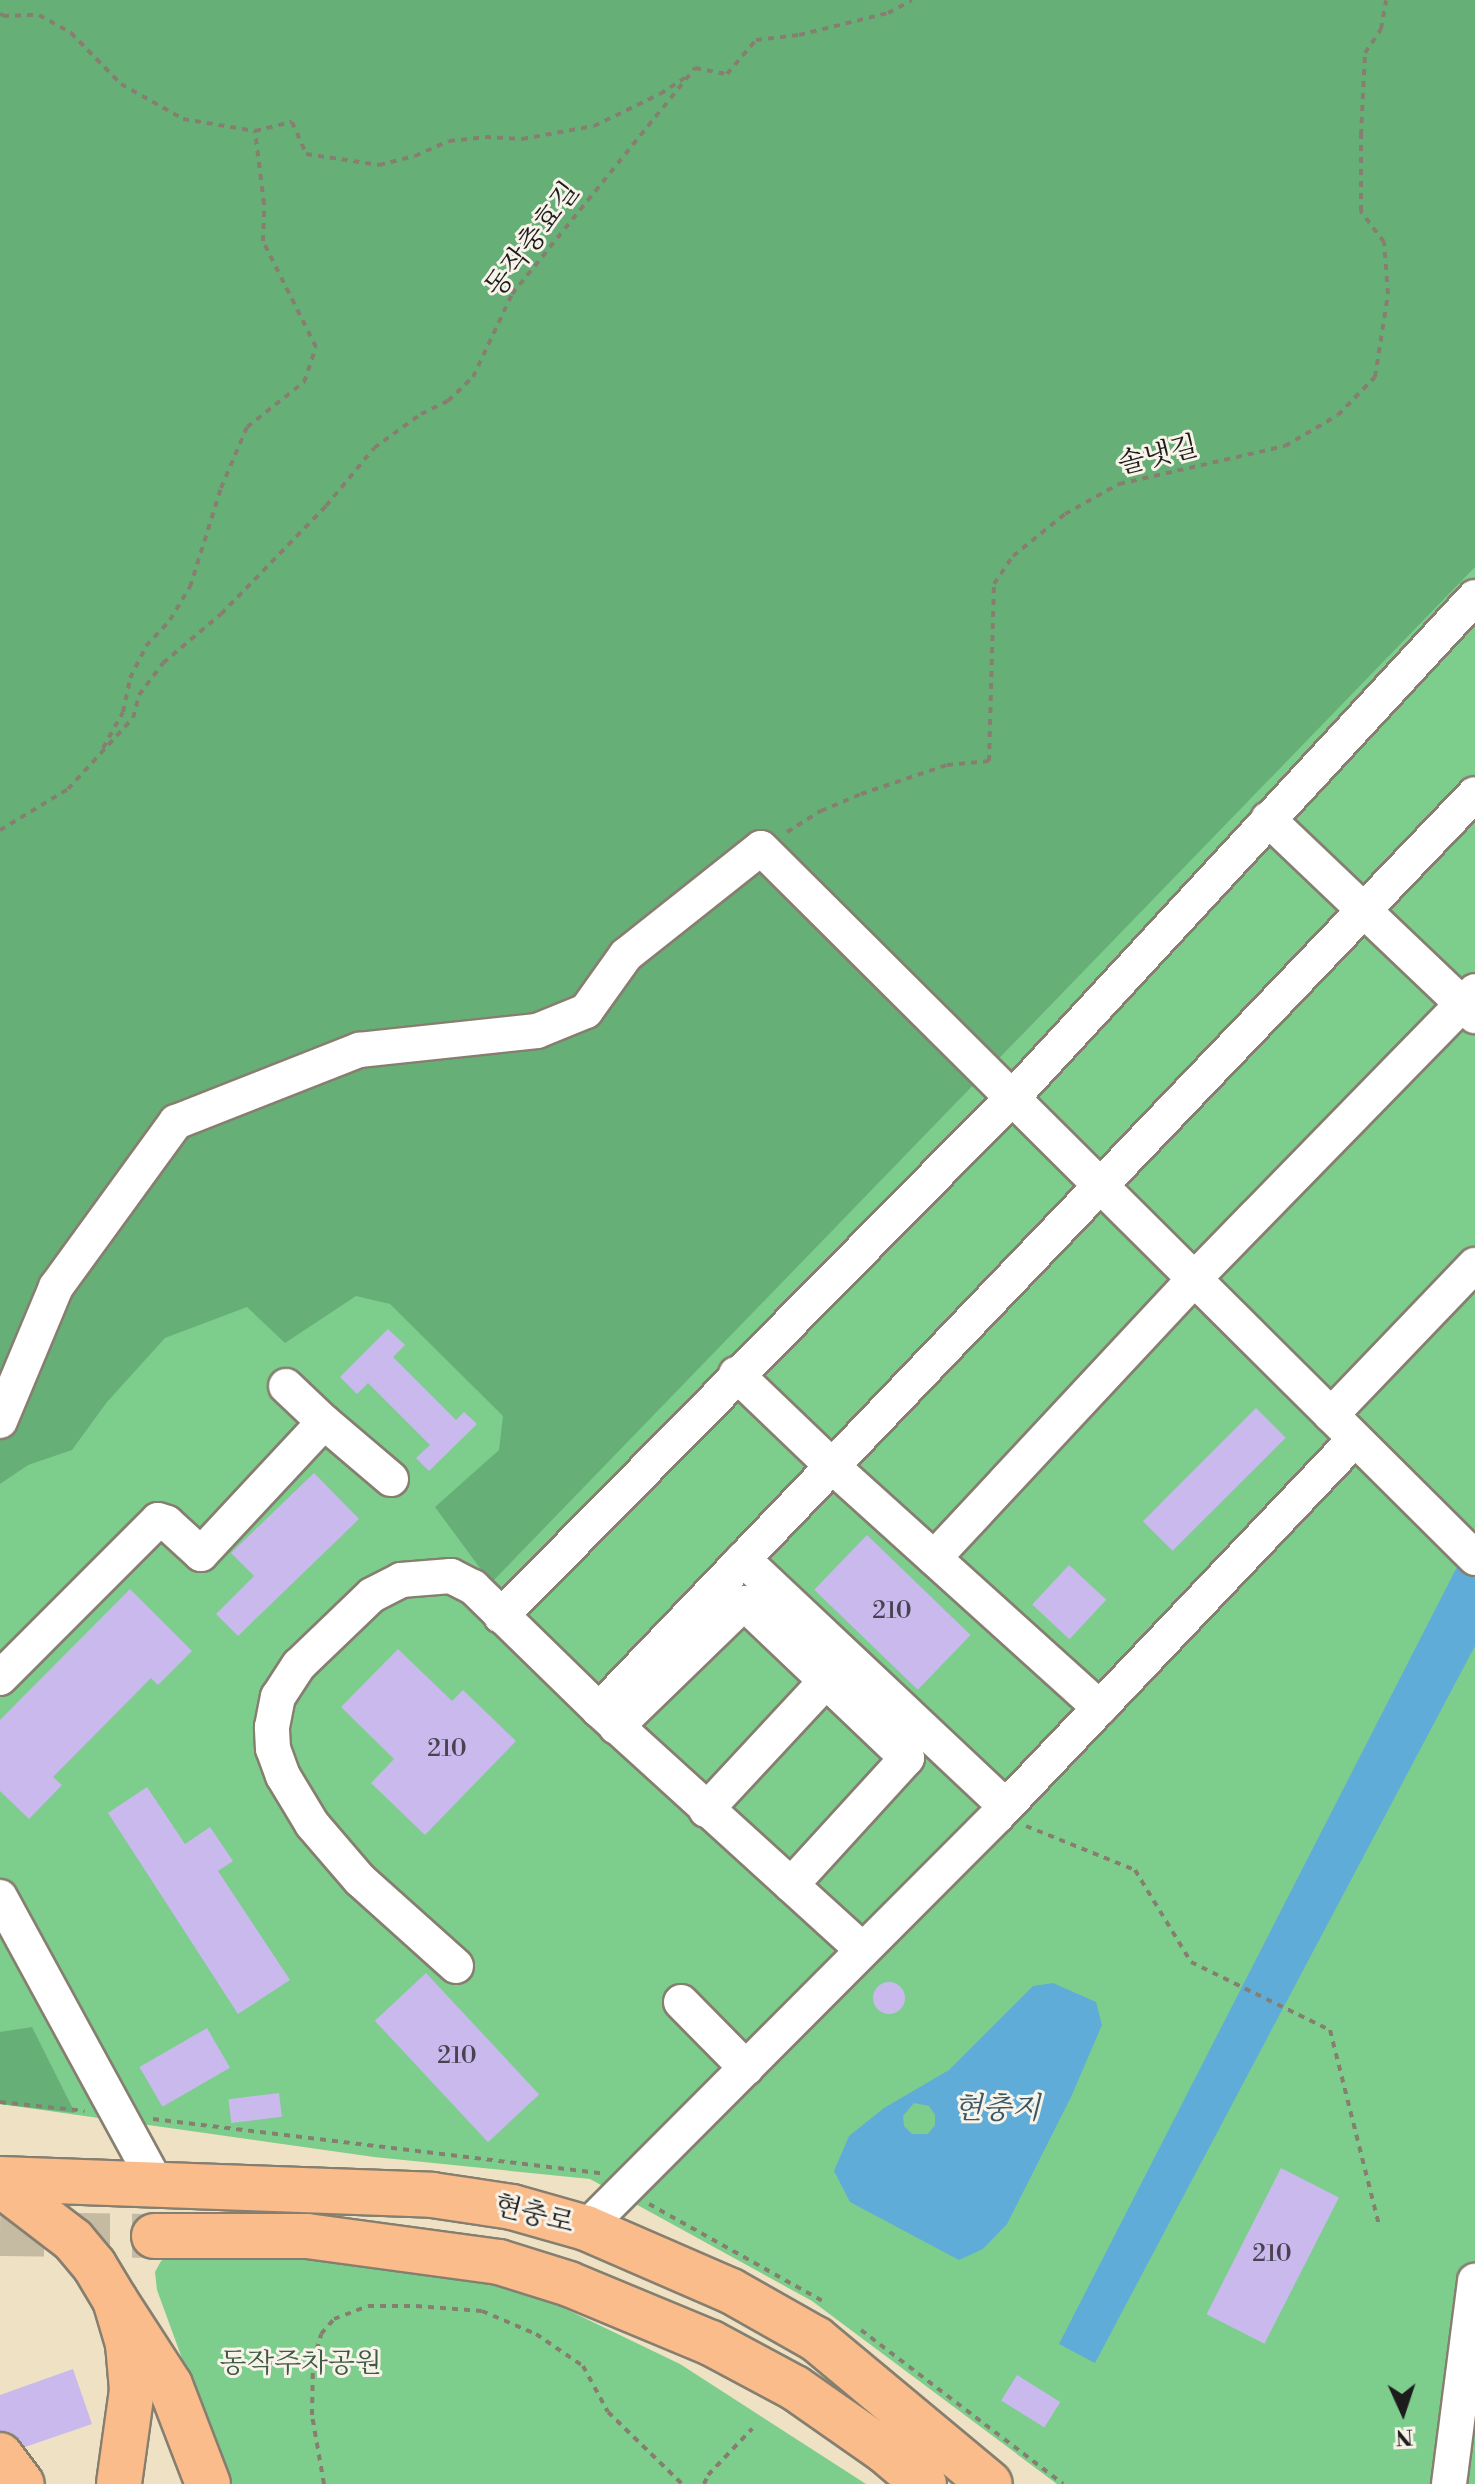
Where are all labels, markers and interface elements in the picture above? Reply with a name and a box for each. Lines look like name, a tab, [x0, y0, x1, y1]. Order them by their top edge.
street label: 동작충효길	[479, 176, 587, 304]
street label: 솔냇길	[1115, 430, 1201, 482]
house number: 210	[872, 1598, 912, 1626]
house number: 210	[427, 1736, 467, 1764]
house number: 210	[437, 2043, 477, 2071]
water label: 현충지	[954, 2091, 1040, 2127]
street label: 현충로	[491, 2189, 577, 2241]
house number: 210	[1252, 2241, 1292, 2269]
park label: 동작주차공원	[220, 2347, 382, 2381]
north arrow	[1363, 2372, 1443, 2452]
text: N	[1395, 2423, 1414, 2450]

